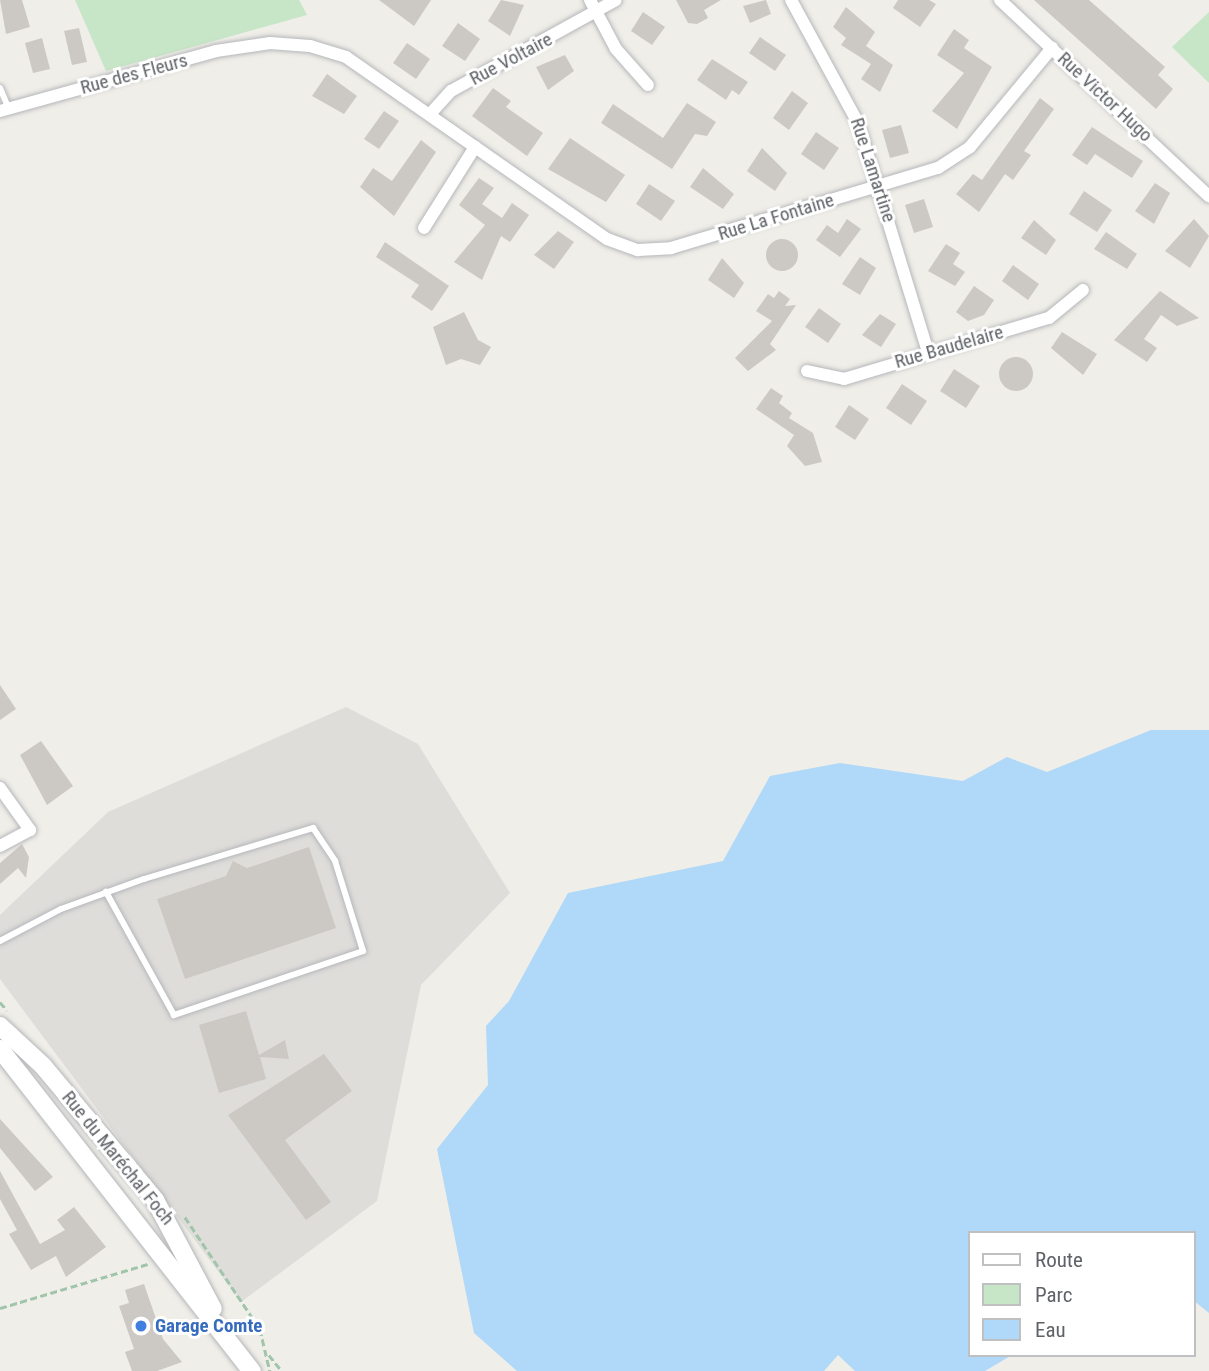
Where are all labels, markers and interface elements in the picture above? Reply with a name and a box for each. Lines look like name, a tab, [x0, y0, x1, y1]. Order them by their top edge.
street label: Rue Voltaire	[466, 28, 556, 90]
street label: Rue Victor Hugo	[1053, 47, 1157, 147]
street label: Rue des Fleurs	[78, 49, 190, 99]
street label: Rue Lamartine	[845, 115, 901, 225]
street label: Rue La Fontaine	[715, 189, 837, 245]
street label: Rue Baudelaire	[892, 321, 1006, 373]
street label: Rue du Maréchal Foch	[57, 1086, 179, 1230]
legend	[968, 1231, 1195, 1357]
text: Route	[1035, 1248, 1083, 1272]
text: Parc	[1035, 1283, 1073, 1307]
place label: Garage Comte	[155, 1315, 262, 1337]
marker: Garage Comte	[133, 1318, 149, 1334]
text: Eau	[1035, 1318, 1066, 1342]

